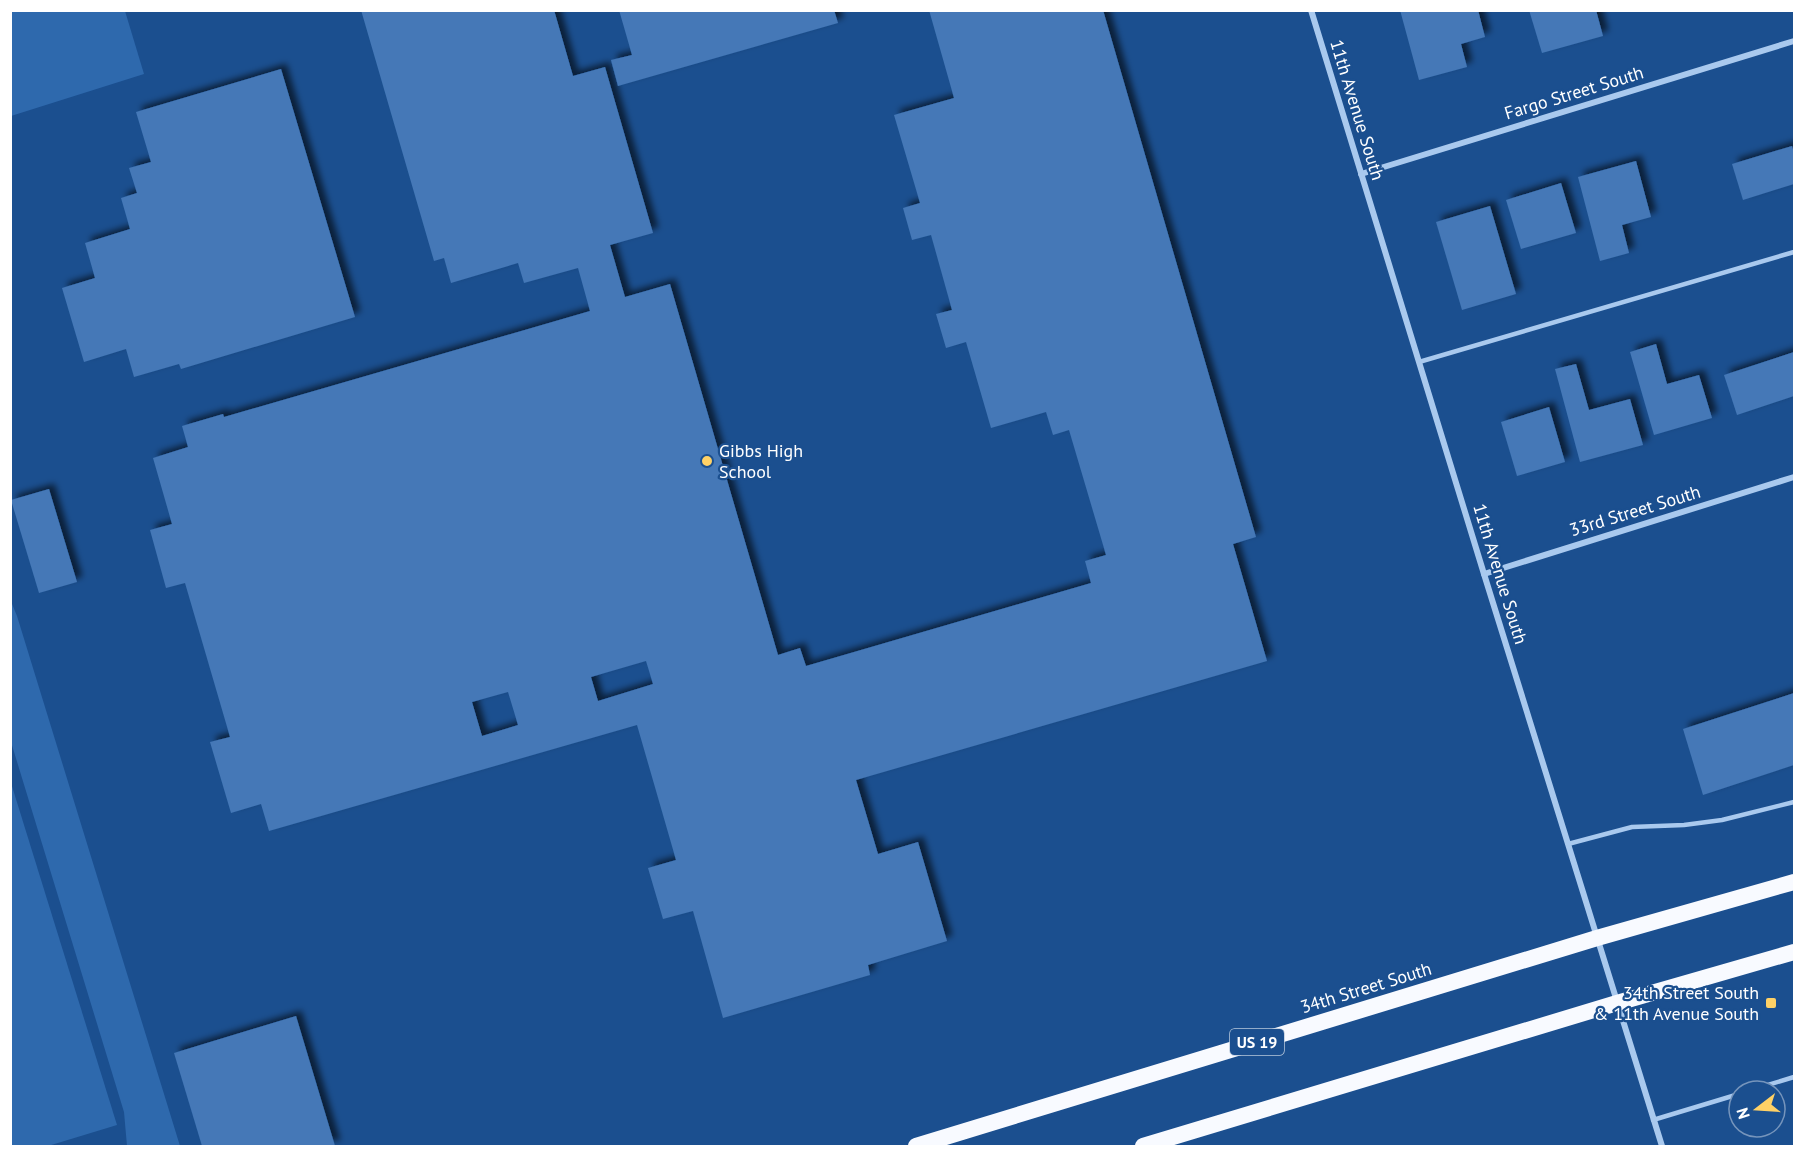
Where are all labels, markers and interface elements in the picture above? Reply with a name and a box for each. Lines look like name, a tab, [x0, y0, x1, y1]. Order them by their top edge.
street label: 11th Avenue South	[1325, 37, 1390, 183]
street label: Fargo Street South	[1502, 60, 1646, 125]
place label: Gibbs High School	[719, 439, 803, 483]
marker: Gibbs High School	[700, 454, 714, 468]
street label: 33rd Street South	[1567, 480, 1703, 541]
street label: 11th Avenue South	[1468, 501, 1533, 647]
street label: 34th Street South	[1297, 957, 1434, 1018]
place label: 34th Street South & 11th Avenue South	[1594, 981, 1759, 1025]
marker: 34th Street South & 11th Avenue South	[1764, 996, 1778, 1010]
road number: US 19	[1230, 1029, 1284, 1055]
north arrow	[1727, 1079, 1787, 1139]
text: N	[1732, 1105, 1754, 1121]

